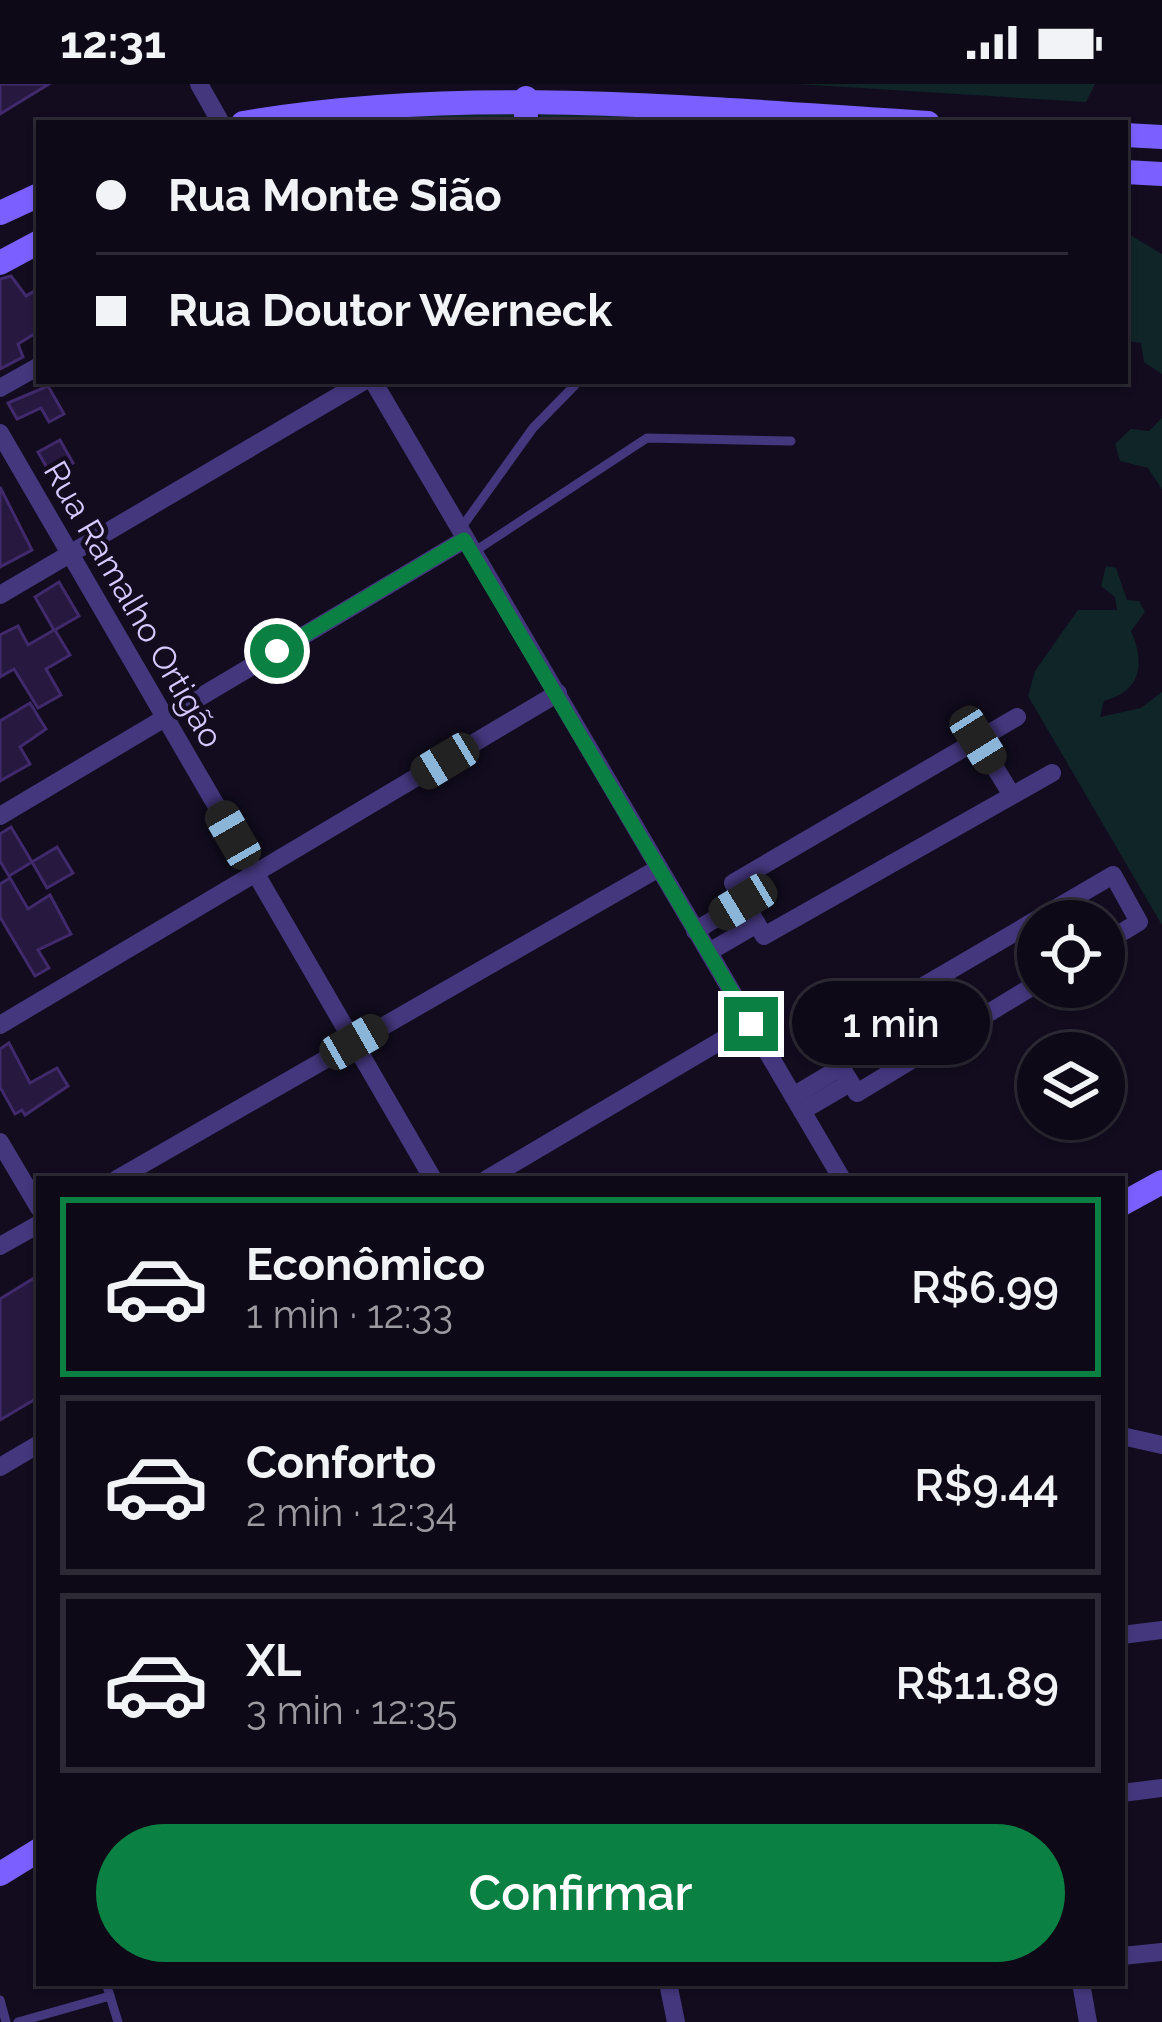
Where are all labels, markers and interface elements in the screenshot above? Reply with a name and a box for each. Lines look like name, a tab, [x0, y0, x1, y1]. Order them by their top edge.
text: 12:31	[60, 16, 166, 69]
text: Rua Monte Sião	[168, 169, 502, 222]
text: Rua Doutor Werneck	[168, 284, 612, 337]
street label: Rua Ramalho Ortigão	[36, 454, 231, 754]
route start	[250, 624, 304, 678]
car	[944, 700, 1012, 780]
car	[405, 727, 485, 795]
car	[199, 795, 267, 875]
car	[703, 868, 783, 936]
map controls	[1017, 900, 1125, 1140]
button: locate	[1017, 900, 1125, 1008]
callout: 1 min	[793, 982, 991, 1066]
route end	[724, 997, 778, 1051]
text: 1 min	[843, 1000, 939, 1046]
car	[314, 1008, 394, 1076]
button: layers	[1017, 1032, 1125, 1140]
icon: car	[102, 1233, 210, 1341]
text: Econômico	[246, 1238, 485, 1291]
text: R$6.99	[911, 1261, 1059, 1314]
text: 1 min · 12:33	[246, 1291, 453, 1337]
icon: car	[102, 1431, 210, 1539]
text: Conforto	[246, 1436, 436, 1489]
text: R$9.44	[914, 1459, 1059, 1512]
text: 2 min · 12:34	[246, 1489, 457, 1535]
icon: car	[102, 1629, 210, 1737]
text: XL	[246, 1634, 301, 1687]
text: R$11.89	[895, 1657, 1059, 1710]
text: 3 min · 12:35	[246, 1687, 458, 1733]
button: Confirmar	[96, 1824, 1065, 1962]

